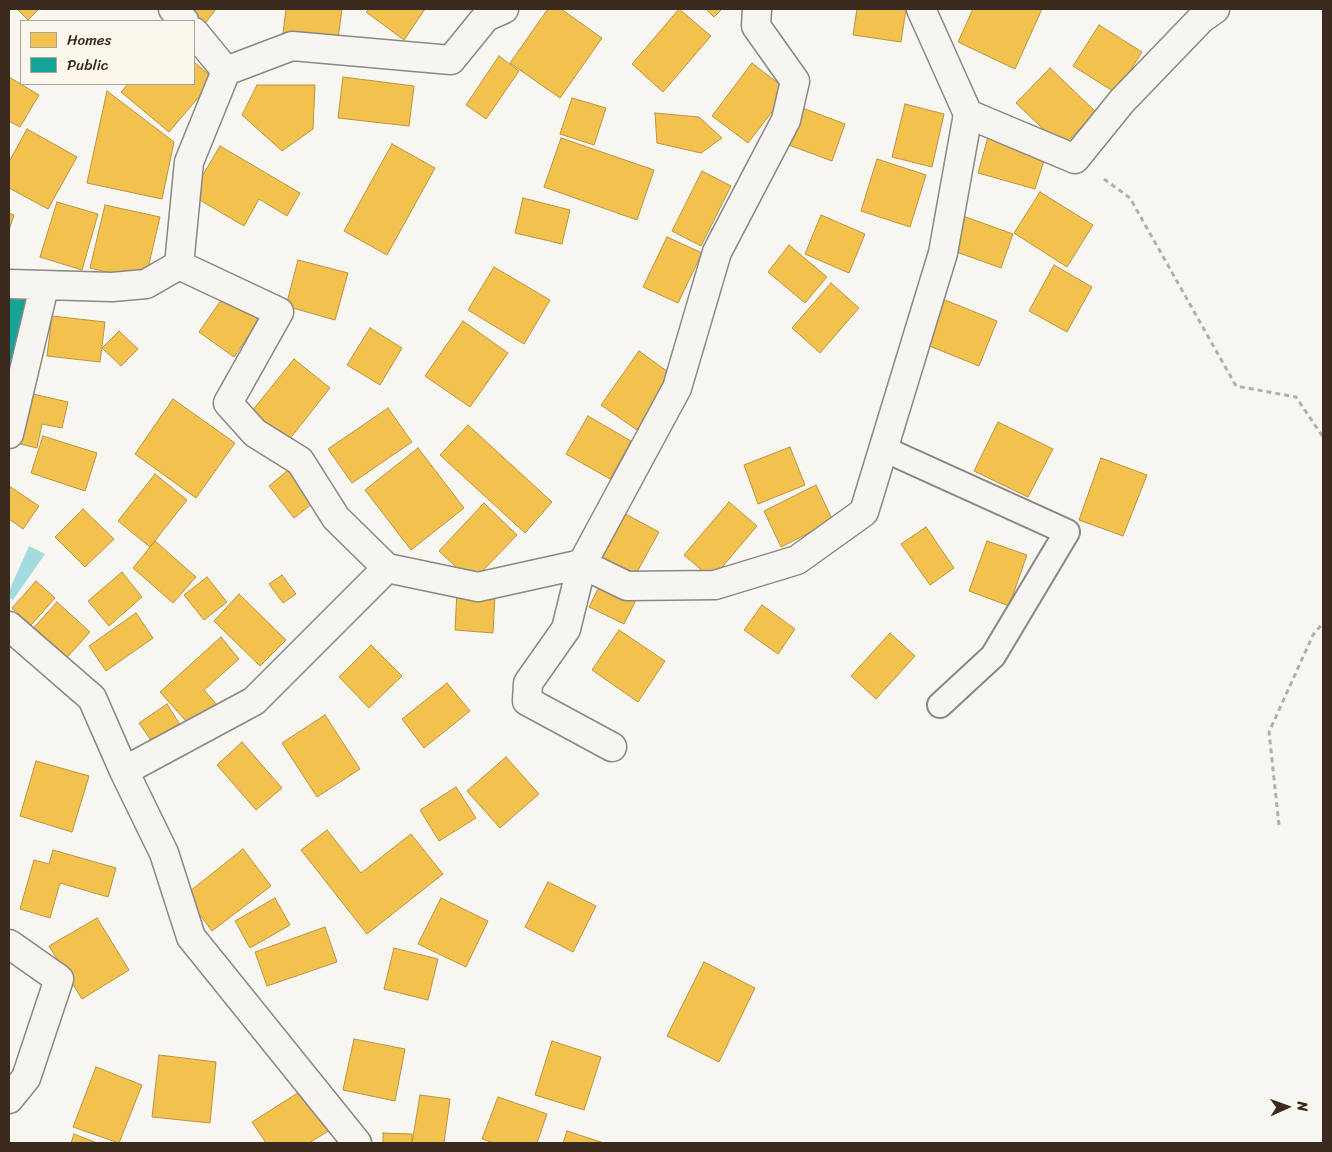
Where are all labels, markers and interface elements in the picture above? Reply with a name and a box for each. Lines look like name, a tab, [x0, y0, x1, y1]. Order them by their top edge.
legend	[20, 20, 195, 85]
text: Homes	[67, 27, 111, 53]
text: Public	[67, 52, 108, 78]
north arrow	[1262, 1082, 1312, 1132]
text: N	[1290, 1101, 1315, 1112]

